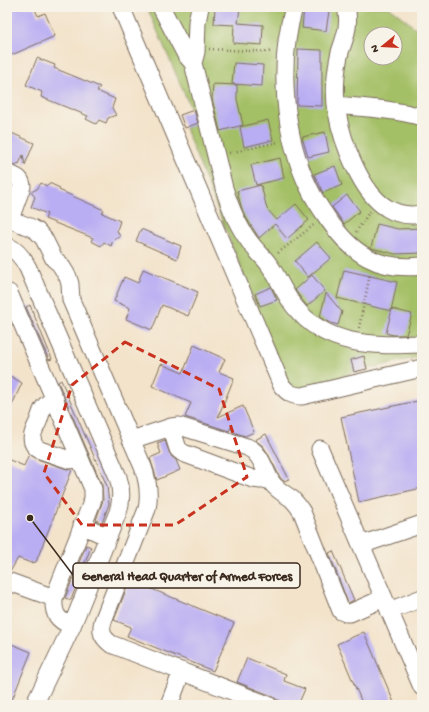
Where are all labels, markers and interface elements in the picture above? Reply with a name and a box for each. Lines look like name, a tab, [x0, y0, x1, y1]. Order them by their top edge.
north arrow	[363, 26, 403, 66]
text: N	[369, 43, 382, 54]
callout: General Head Quarter of Armed Forces	[73, 563, 300, 588]
text: General Head Quarter of Armed Forces	[82, 569, 294, 585]

